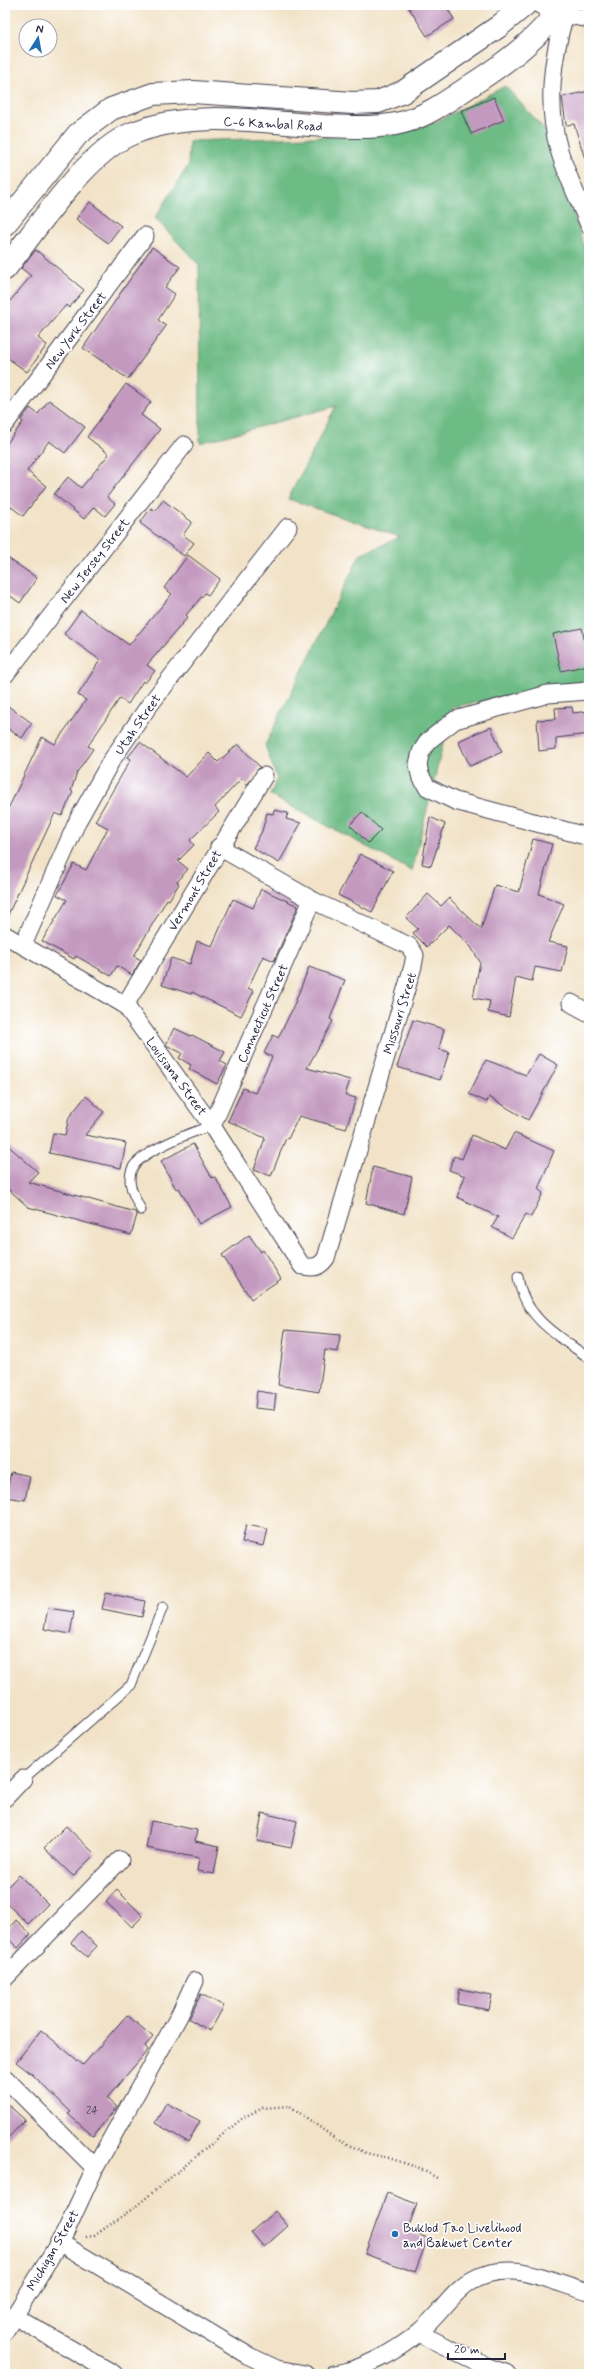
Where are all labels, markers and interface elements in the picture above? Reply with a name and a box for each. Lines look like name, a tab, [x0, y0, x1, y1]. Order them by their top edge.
north arrow	[18, 18, 58, 58]
text: N	[35, 22, 45, 37]
street label: C-6 Kambal Road	[223, 113, 323, 136]
street label: New York Street	[42, 289, 111, 373]
street label: New Jersey Street	[57, 515, 134, 607]
street label: Utah Street	[111, 691, 165, 759]
street label: Vermont Street	[164, 847, 226, 934]
street label: Connecticut Street	[234, 962, 293, 1066]
street label: Missouri Street	[380, 970, 421, 1056]
street label: Louisiana Street	[142, 1034, 210, 1119]
house number: 24	[86, 2104, 98, 2118]
street label: Michigan Street	[23, 2207, 83, 2294]
place label: Buklod Tao Livelihood and Bakwet Center	[403, 2220, 522, 2252]
marker: Buklod Tao Livelihood and Bakwet Center	[390, 2229, 400, 2239]
scale bar	[448, 2335, 505, 2361]
text: 20 m	[454, 2342, 480, 2358]

